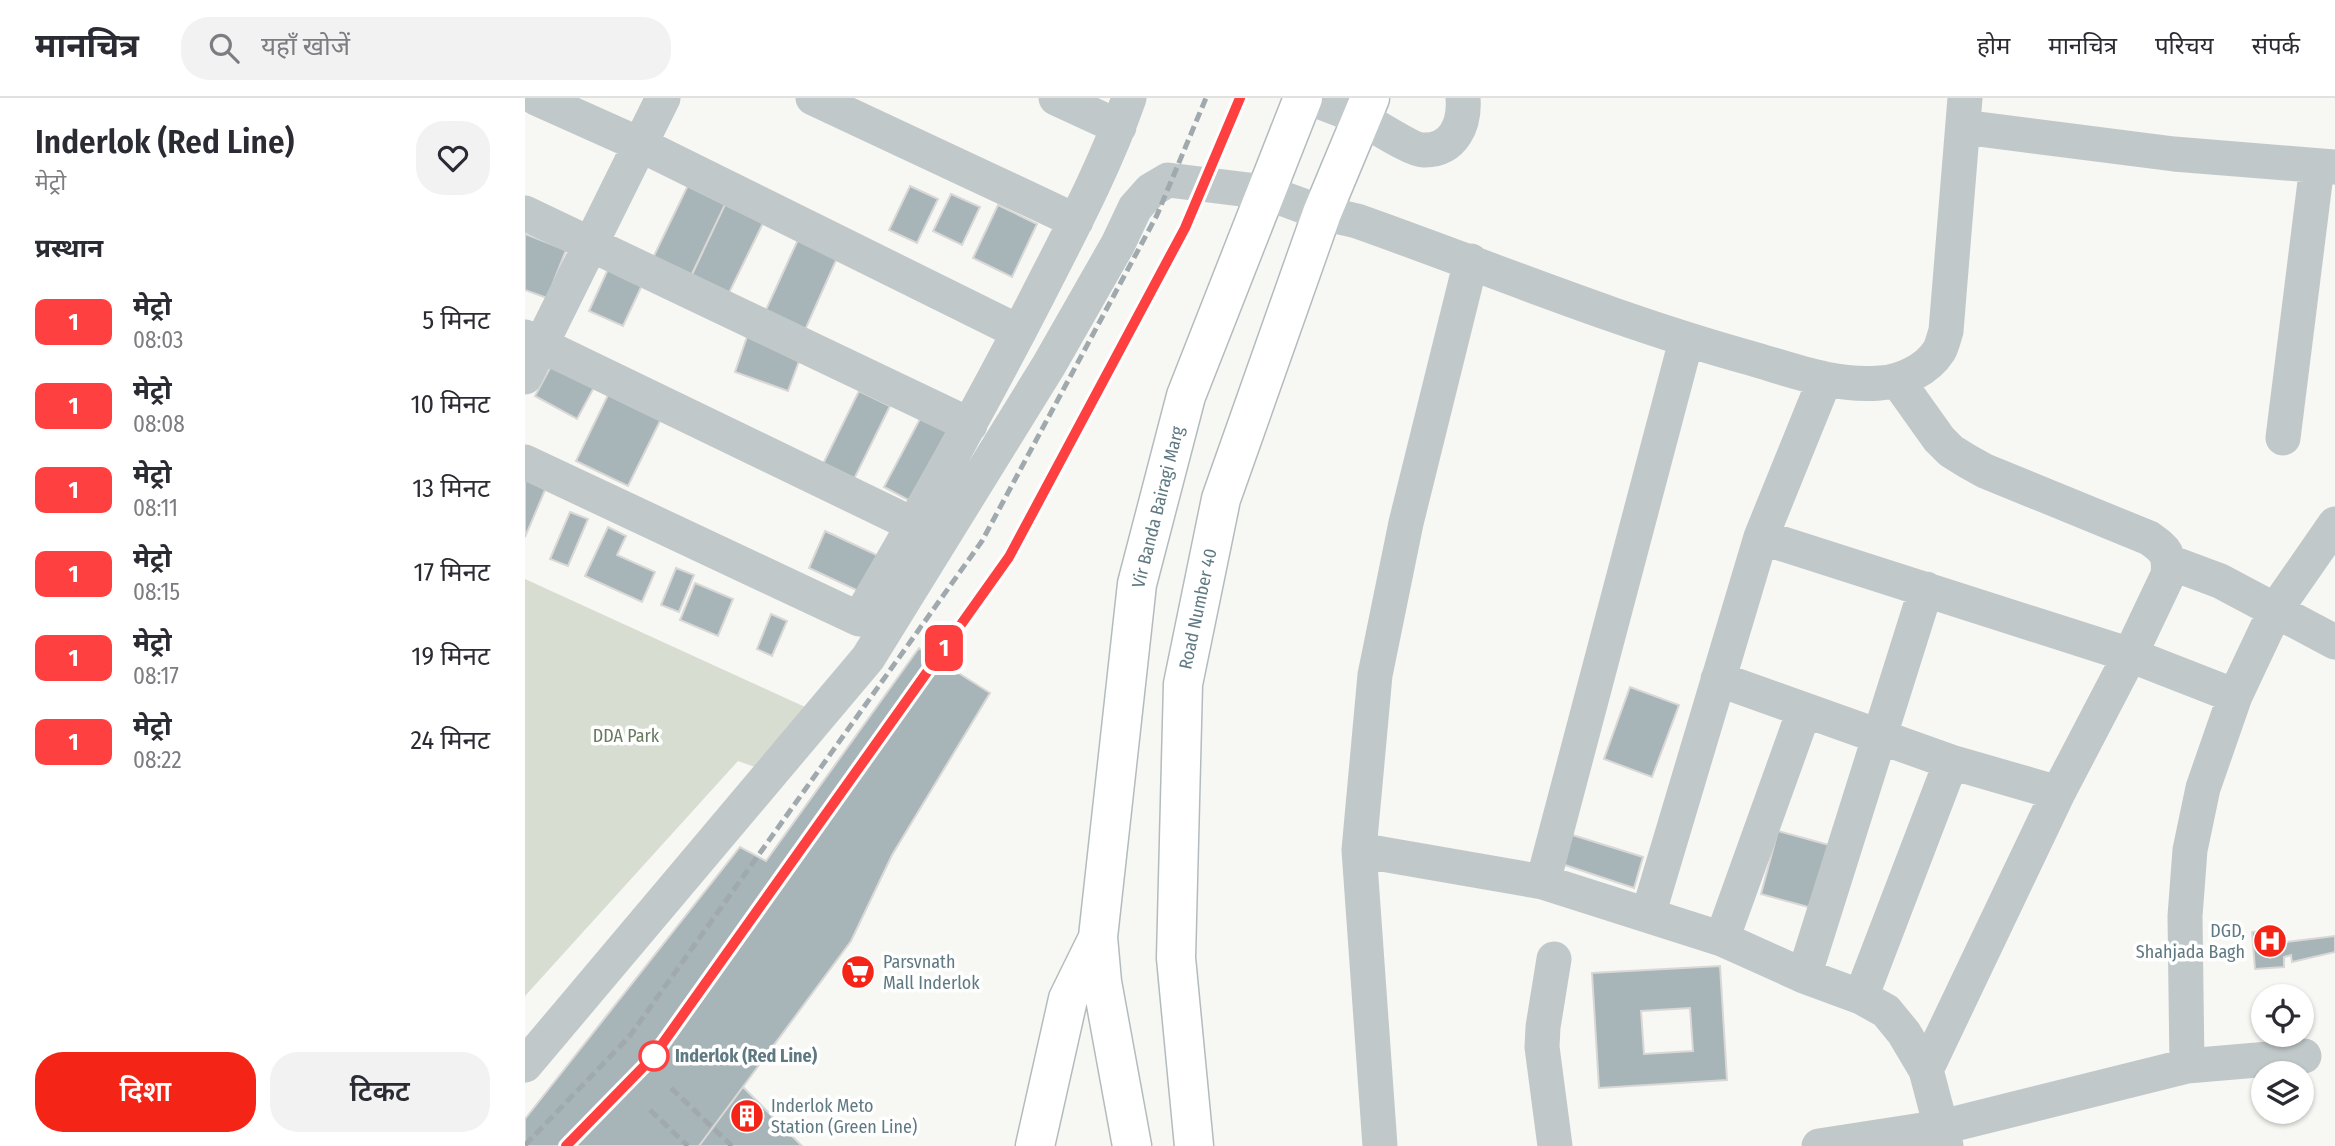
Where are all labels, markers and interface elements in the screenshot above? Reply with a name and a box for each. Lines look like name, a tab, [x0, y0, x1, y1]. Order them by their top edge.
search box	[181, 17, 671, 80]
text: मानचित्र	[35, 26, 139, 66]
icon: search	[205, 29, 243, 67]
text: यहाँ खोजें	[261, 31, 350, 62]
text: होम	[1977, 32, 2010, 60]
text: मानचित्र	[2048, 32, 2117, 60]
text: परिचय	[2155, 32, 2214, 60]
text: संपर्क	[2252, 32, 2300, 60]
button: heart	[416, 121, 490, 195]
text: Inderlok (Red Line)	[35, 122, 294, 162]
text: मेट्रो	[35, 168, 66, 196]
text: प्रस्थान	[35, 233, 103, 264]
text: मेट्रो	[133, 291, 172, 322]
text: 5 मिनट	[422, 305, 490, 336]
text: 1	[68, 308, 79, 336]
text: 08:03	[133, 326, 184, 354]
text: मेट्रो	[133, 375, 172, 406]
text: 10 मिनट	[410, 389, 490, 420]
text: 1	[68, 392, 79, 420]
text: 08:08	[133, 410, 185, 438]
street label: Vir Banda Bairagi Marg	[1127, 423, 1189, 590]
text: मेट्रो	[133, 459, 172, 490]
text: 13 मिनट	[412, 473, 490, 504]
text: 1	[68, 476, 79, 504]
text: 08:11	[133, 494, 178, 522]
text: मेट्रो	[133, 543, 172, 574]
street label: Road Number 40	[1174, 547, 1222, 671]
text: 17 मिनट	[413, 557, 490, 588]
text: 1	[68, 560, 79, 588]
text: 08:15	[133, 578, 180, 606]
line badge: 1	[921, 625, 967, 671]
text: मेट्रो	[133, 627, 172, 658]
text: 1	[939, 634, 949, 662]
text: 19 मिनट	[411, 641, 490, 672]
text: 1	[68, 644, 79, 672]
text: 08:17	[133, 662, 179, 690]
text: मेट्रो	[133, 711, 172, 742]
text: 24 मिनट	[411, 725, 490, 756]
park label: DDA Park	[593, 725, 660, 747]
text: 1	[68, 728, 79, 756]
text: 08:22	[133, 746, 182, 774]
place label: DGD, Shahjada Bagh	[2136, 920, 2245, 963]
hospital icon: DGD, Shahjada Bagh	[2251, 922, 2289, 960]
place label: Parsvnath Mall Inderlok	[883, 951, 980, 994]
supermarket icon: Parsvnath Mall Inderlok	[839, 953, 877, 991]
map controls	[2251, 984, 2314, 1124]
button: locate	[2251, 984, 2314, 1047]
marker: Inderlok (Red Line)	[639, 1041, 669, 1071]
place label: Inderlok (Red Line)	[675, 1045, 818, 1067]
button: दिशा	[35, 1052, 256, 1132]
button: टिकट	[270, 1052, 490, 1132]
button: layers	[2251, 1061, 2314, 1124]
place label: Inderlok Meto Station (Green Line)	[771, 1095, 917, 1138]
building icon: Inderlok Meto Station (Green Line)	[728, 1097, 766, 1135]

